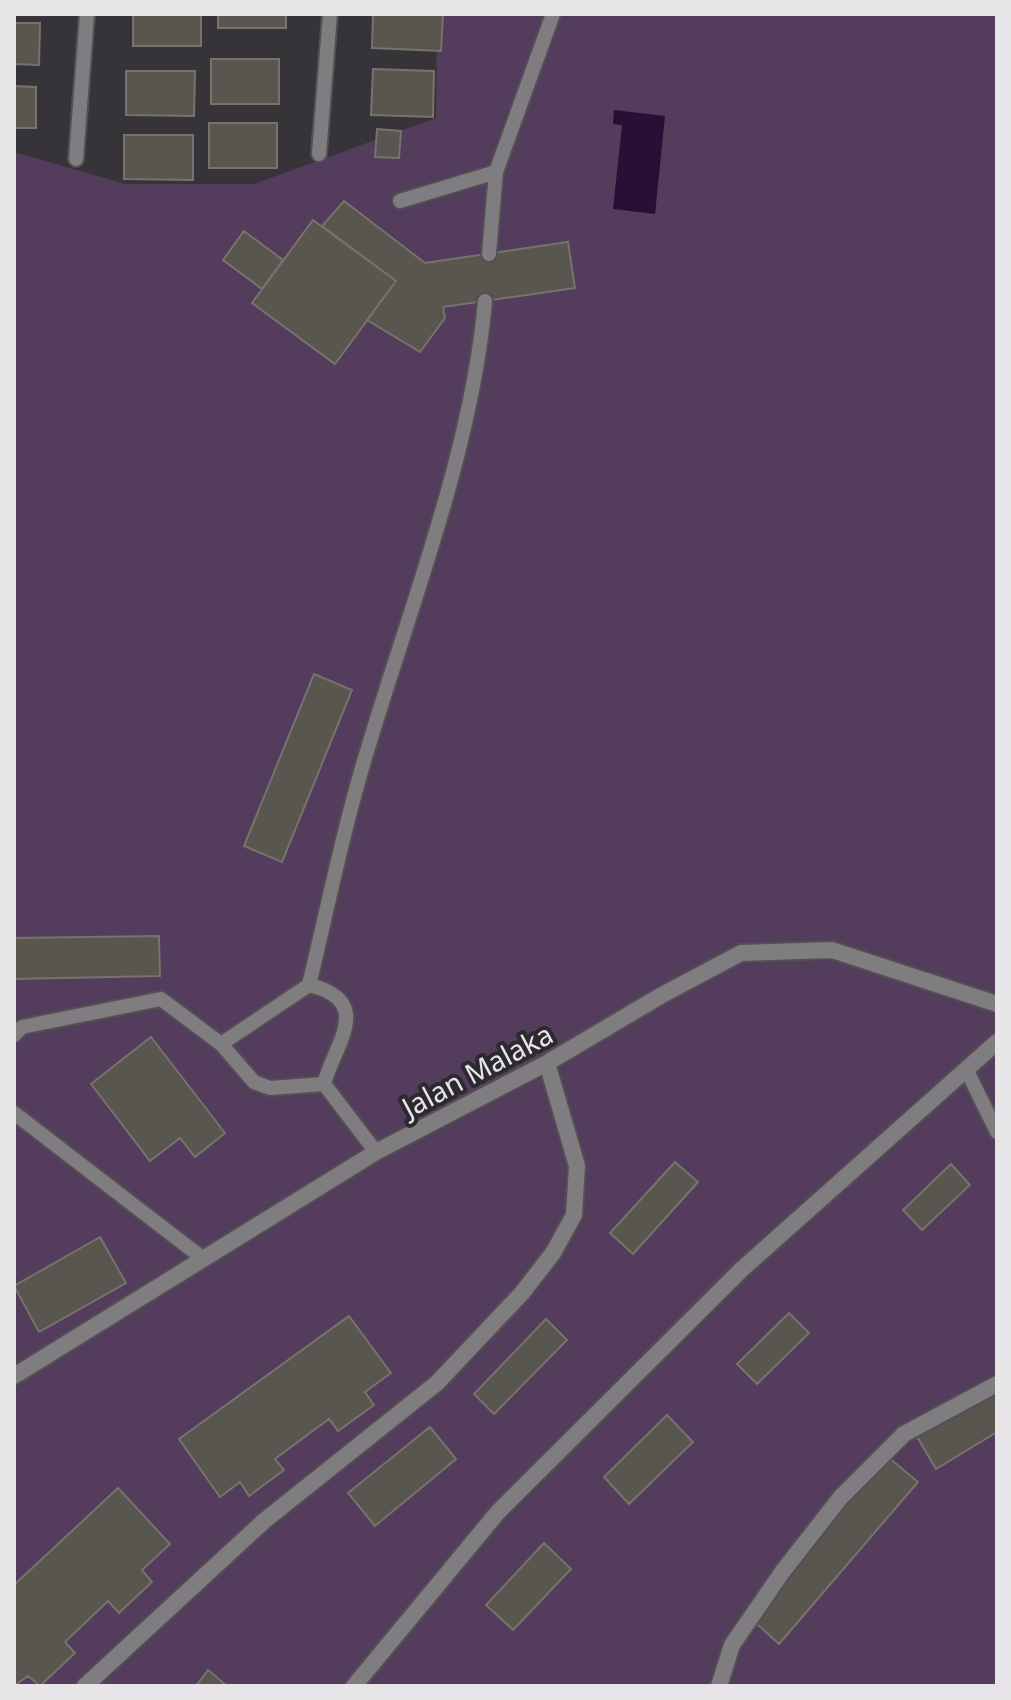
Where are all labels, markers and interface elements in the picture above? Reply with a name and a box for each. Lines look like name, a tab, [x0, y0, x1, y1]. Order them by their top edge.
street label: Jalan Malaka	[392, 1014, 559, 1127]

